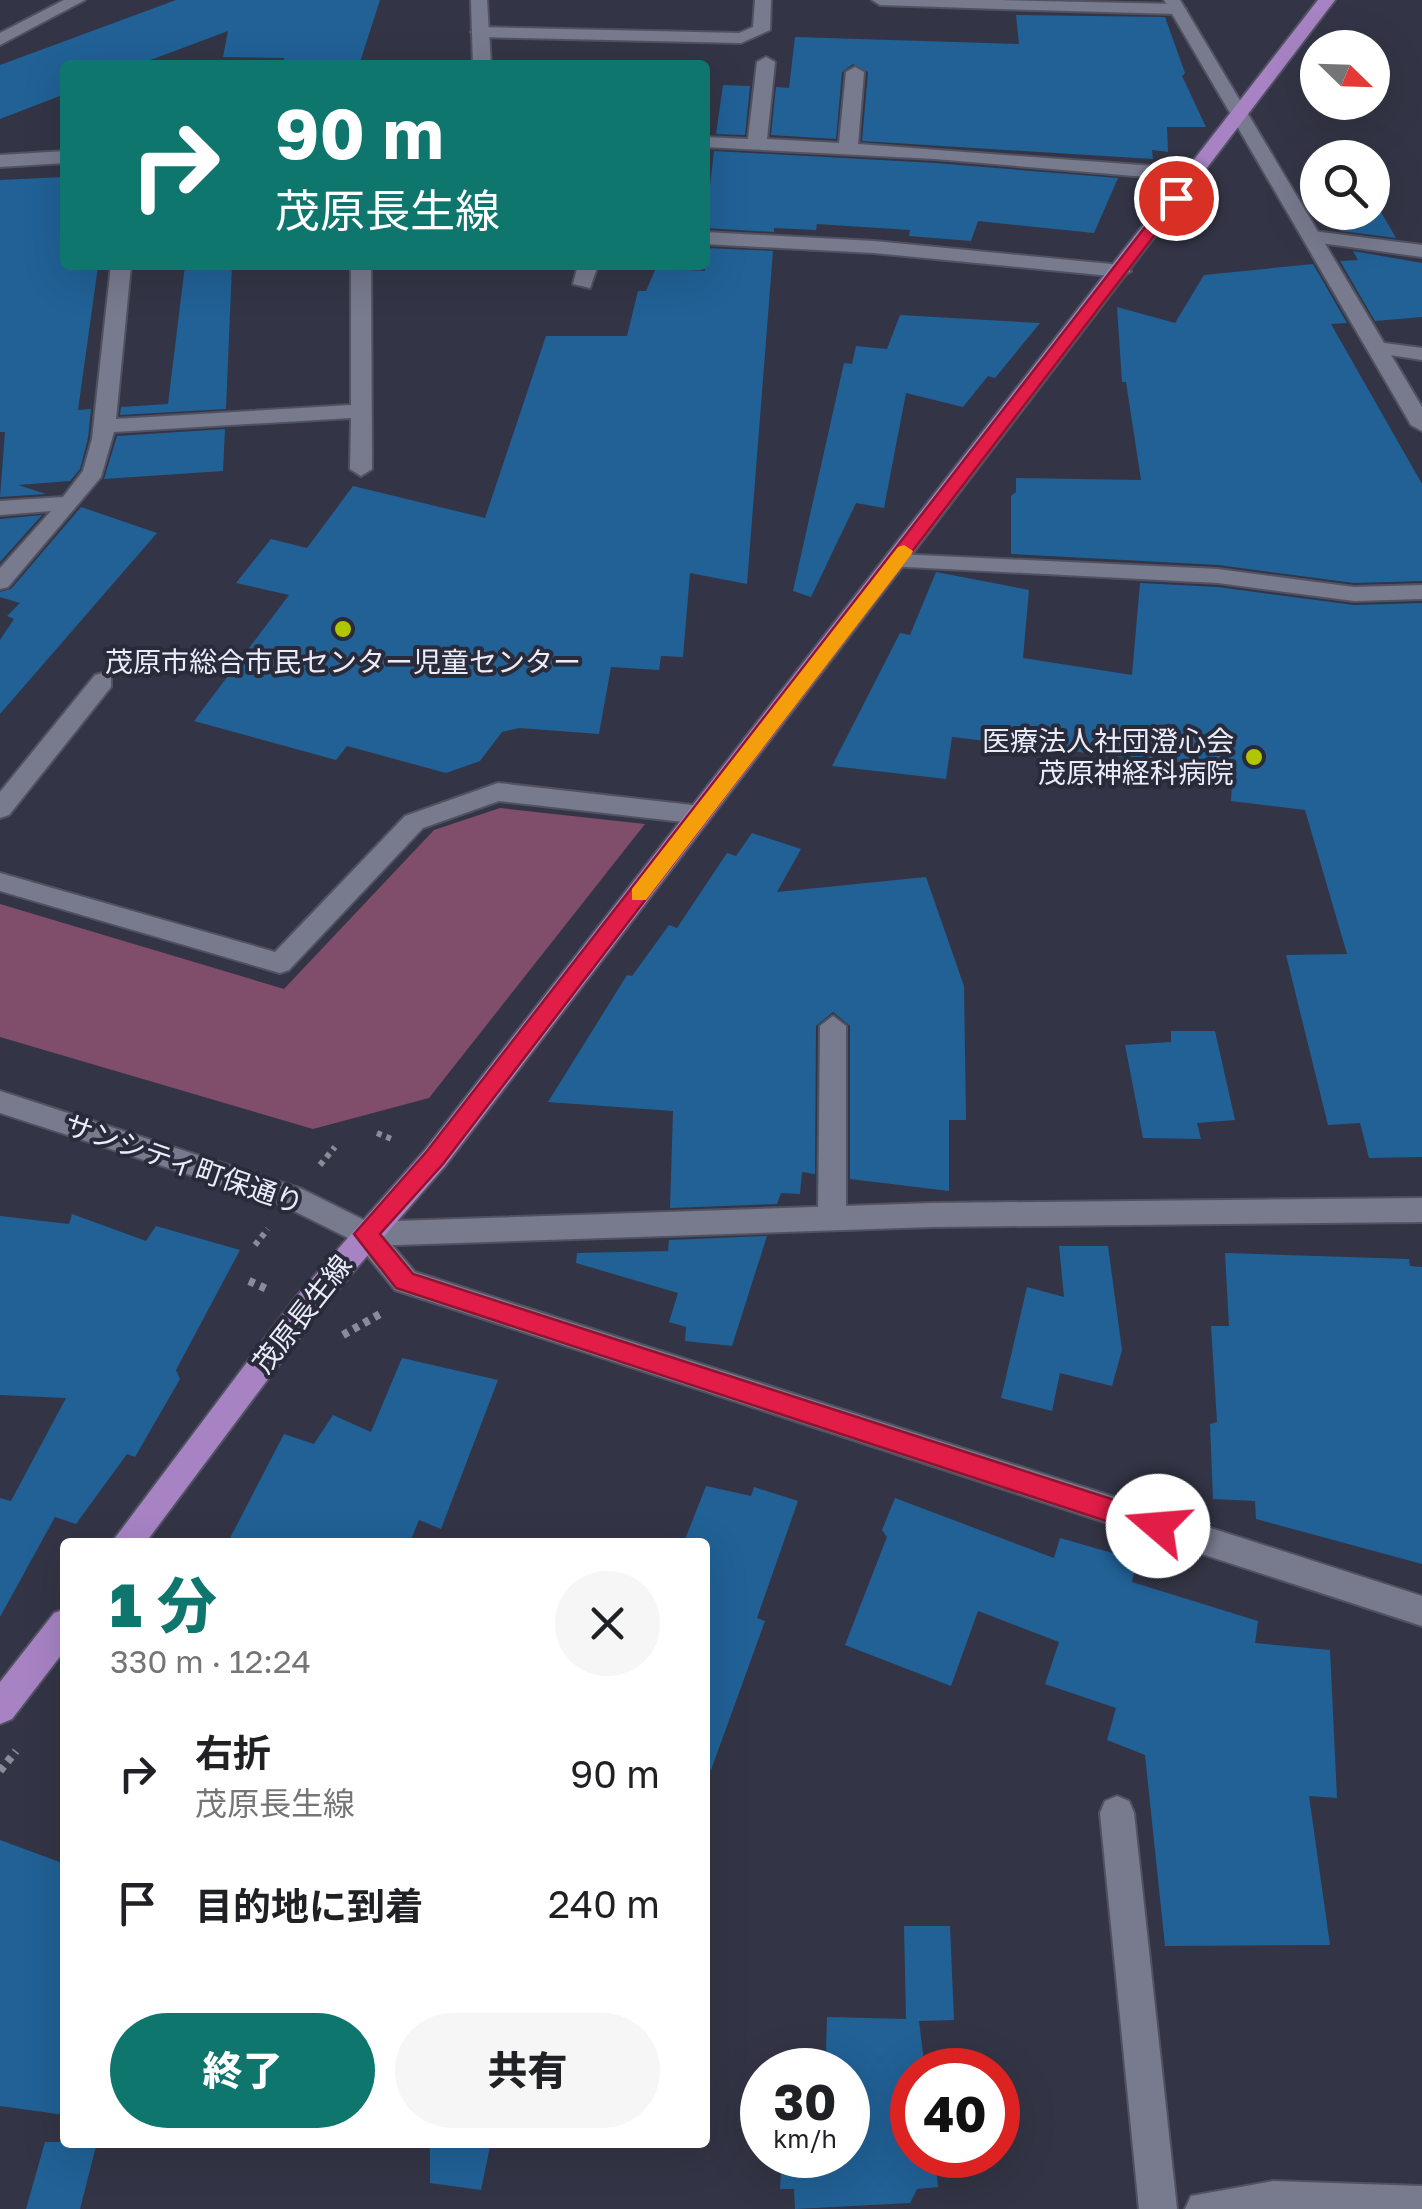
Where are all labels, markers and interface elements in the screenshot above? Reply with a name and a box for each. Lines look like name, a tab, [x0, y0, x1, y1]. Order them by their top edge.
north arrow	[1300, 30, 1390, 120]
map controls	[1300, 30, 1390, 230]
text: 90 m	[275, 90, 444, 174]
icon: right	[110, 100, 240, 230]
button: search	[1300, 140, 1390, 230]
pin	[1134, 156, 1219, 241]
icon: arrive	[1149, 171, 1204, 226]
text: 茂原長生線	[275, 183, 500, 237]
marker: 茂原市総合市民センター児童センター	[332, 618, 354, 640]
place label: 茂原市総合市民センター児童センター	[105, 645, 581, 678]
place label: 医療法人社団澄心会 茂原神経科病院	[982, 724, 1234, 789]
marker: 医療法人社団澄心会 茂原神経科病院	[1243, 746, 1265, 768]
street label: サンシティ町保通り	[60, 1107, 308, 1220]
street label: 茂原長生線	[246, 1248, 358, 1379]
position arrow	[1106, 1474, 1210, 1578]
text: 1 分	[110, 1568, 217, 1640]
button: close	[555, 1571, 660, 1676]
text: 330 m · 12:24	[110, 1642, 311, 1680]
text: 右折	[195, 1730, 271, 1775]
icon: right	[110, 1746, 165, 1801]
text: 90 m	[570, 1751, 660, 1796]
text: 茂原長生線	[195, 1784, 355, 1822]
icon: arrive	[110, 1876, 165, 1931]
text: 240 m	[548, 1881, 660, 1926]
text: 目的地に到着	[195, 1883, 423, 1928]
button: 終了	[110, 2013, 375, 2128]
button: 共有	[395, 2013, 660, 2128]
speed limit sign: 40	[890, 2048, 1020, 2178]
text: 30	[773, 2071, 836, 2131]
text: km/h	[773, 2123, 837, 2154]

